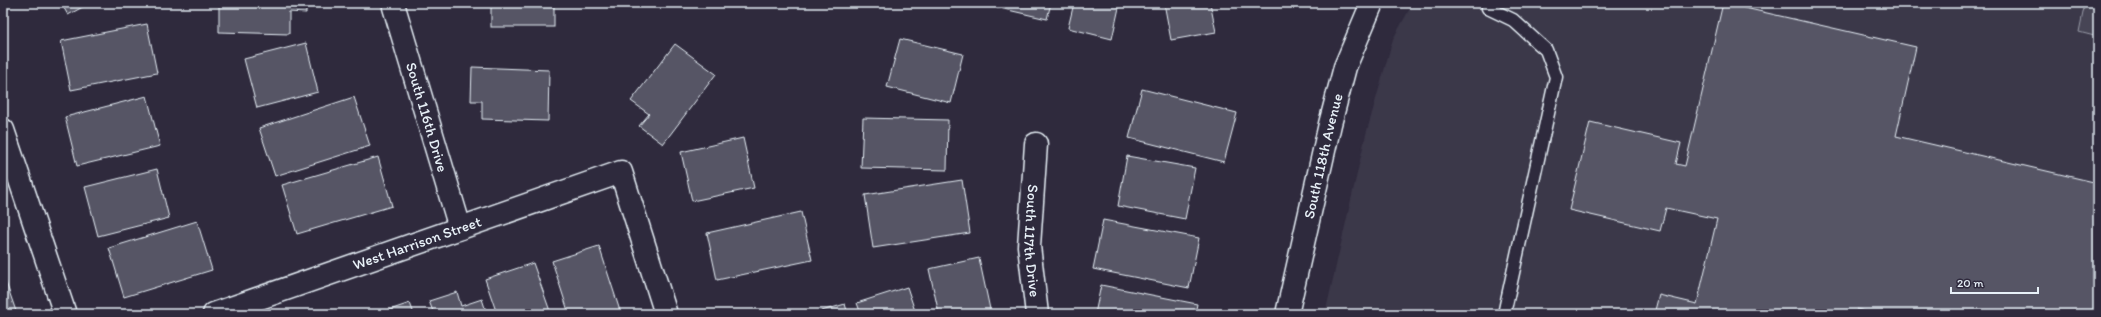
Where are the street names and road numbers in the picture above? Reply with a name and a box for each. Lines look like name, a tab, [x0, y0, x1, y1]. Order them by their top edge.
street label: South 116th Drive	[402, 60, 452, 174]
street label: South 118th Avenue	[1300, 92, 1347, 220]
street label: South 117th Drive	[1020, 184, 1044, 298]
street label: West Harrison Street	[350, 212, 484, 274]

